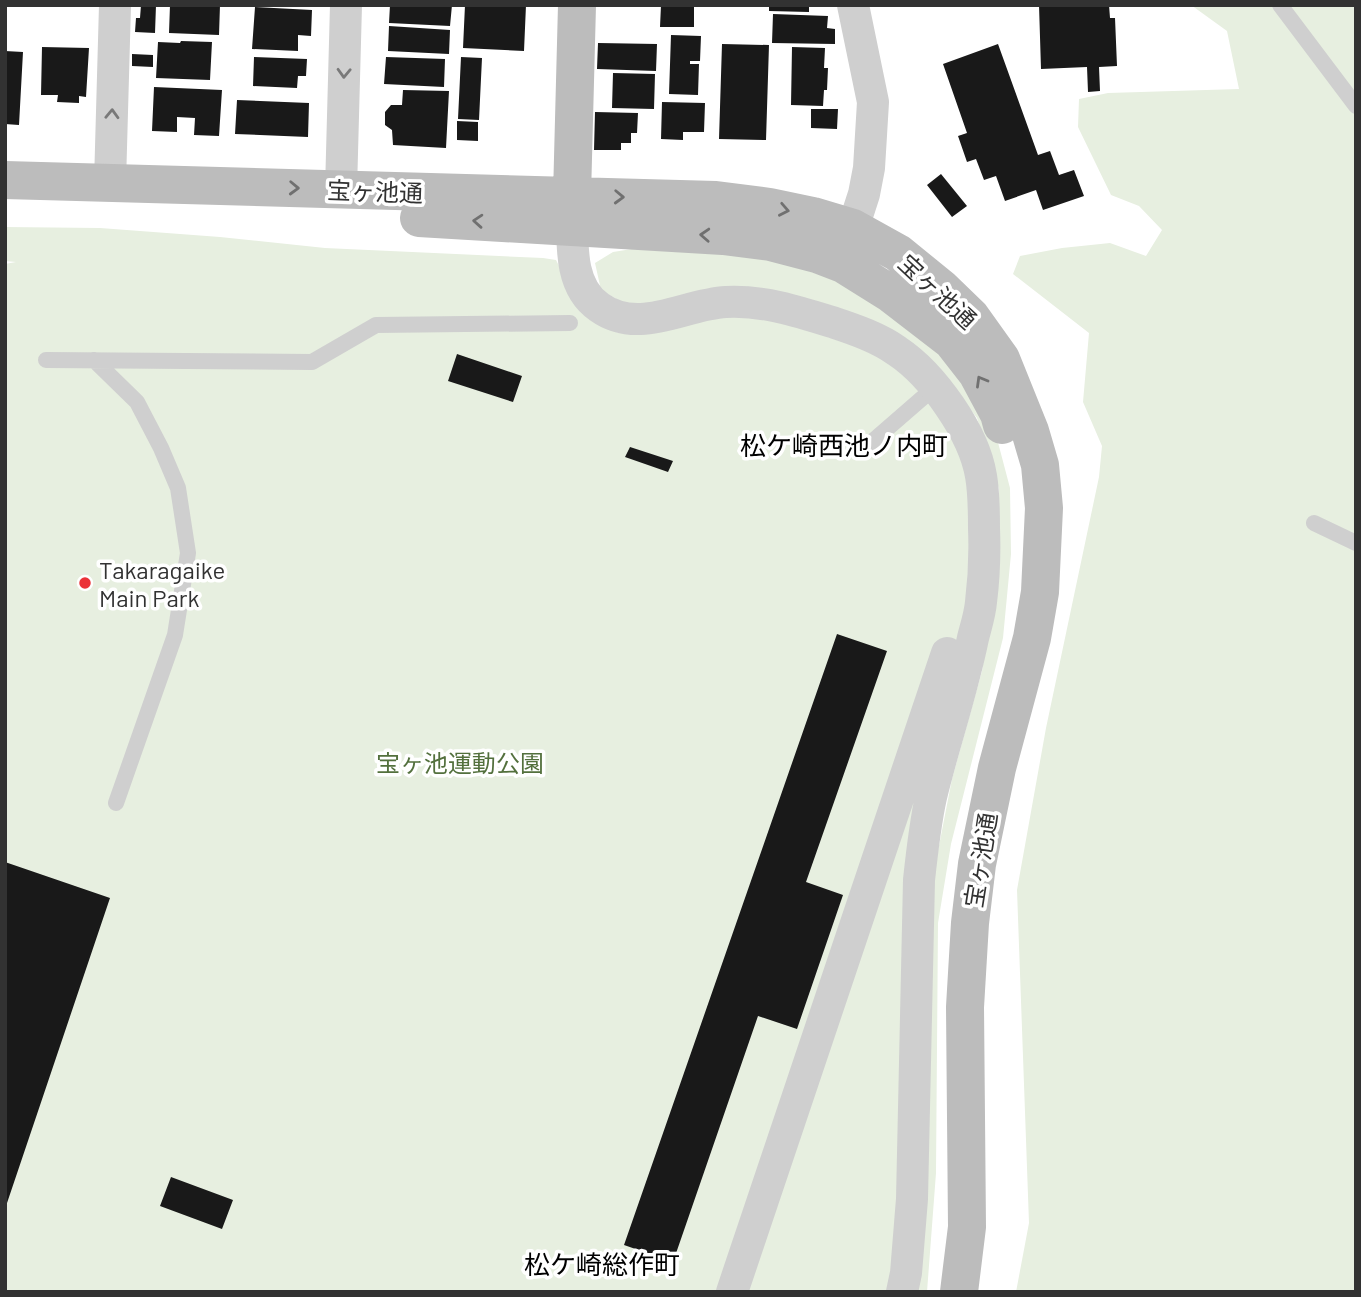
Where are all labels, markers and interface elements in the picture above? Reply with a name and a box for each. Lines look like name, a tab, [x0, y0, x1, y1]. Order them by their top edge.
one-way arrow	[336, 69, 352, 79]
one-way arrow	[105, 109, 120, 120]
street label: 宝ヶ池通	[327, 175, 423, 207]
one-way arrow	[289, 181, 300, 196]
one-way arrow	[614, 190, 625, 205]
one-way arrow	[778, 202, 790, 217]
one-way arrow	[472, 214, 483, 229]
one-way arrow	[699, 227, 710, 242]
street label: 宝ヶ池通	[893, 248, 983, 334]
one-way arrow	[976, 376, 989, 389]
district label: 松ケ崎西池ノ内町	[740, 429, 948, 460]
place label: Takaragaike Main Park	[99, 555, 225, 612]
marker: Takaragaike Main Park	[77, 575, 93, 591]
park label: 宝ヶ池運動公園	[376, 748, 544, 777]
street label: 宝ヶ池通	[958, 810, 1002, 910]
district label: 松ケ崎総作町	[524, 1248, 680, 1279]

